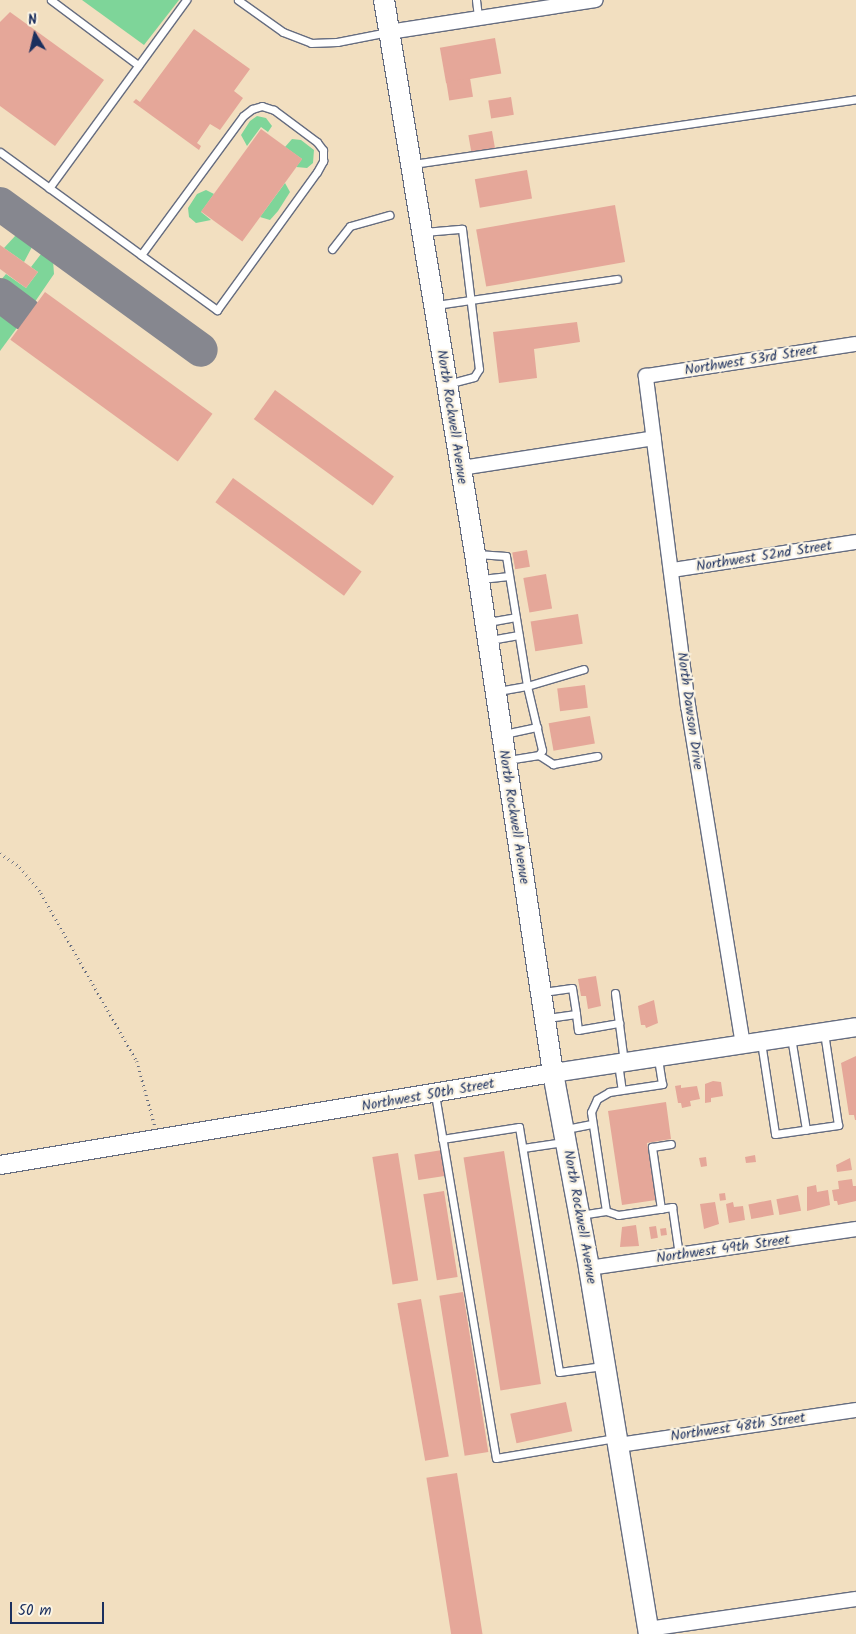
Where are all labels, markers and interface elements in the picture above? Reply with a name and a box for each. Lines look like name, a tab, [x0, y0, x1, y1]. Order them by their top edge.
text: N	[27, 9, 39, 32]
north arrow	[10, 10, 60, 60]
street label: Northwest 53rd Street	[683, 341, 819, 379]
street label: North Rockwell Avenue	[433, 349, 471, 485]
street label: Northwest 52nd Street	[695, 537, 833, 575]
street label: North Dawson Drive	[673, 651, 707, 771]
street label: North Rockwell Avenue	[495, 749, 533, 885]
street label: Northwest 50th Street	[360, 1075, 496, 1115]
street label: North Rockwell Avenue	[560, 1149, 600, 1285]
street label: Northwest 49th Street	[655, 1231, 791, 1267]
street label: Northwest 48th Street	[669, 1409, 807, 1445]
scale bar	[12, 1592, 106, 1624]
text: 50 m	[18, 1599, 52, 1623]

